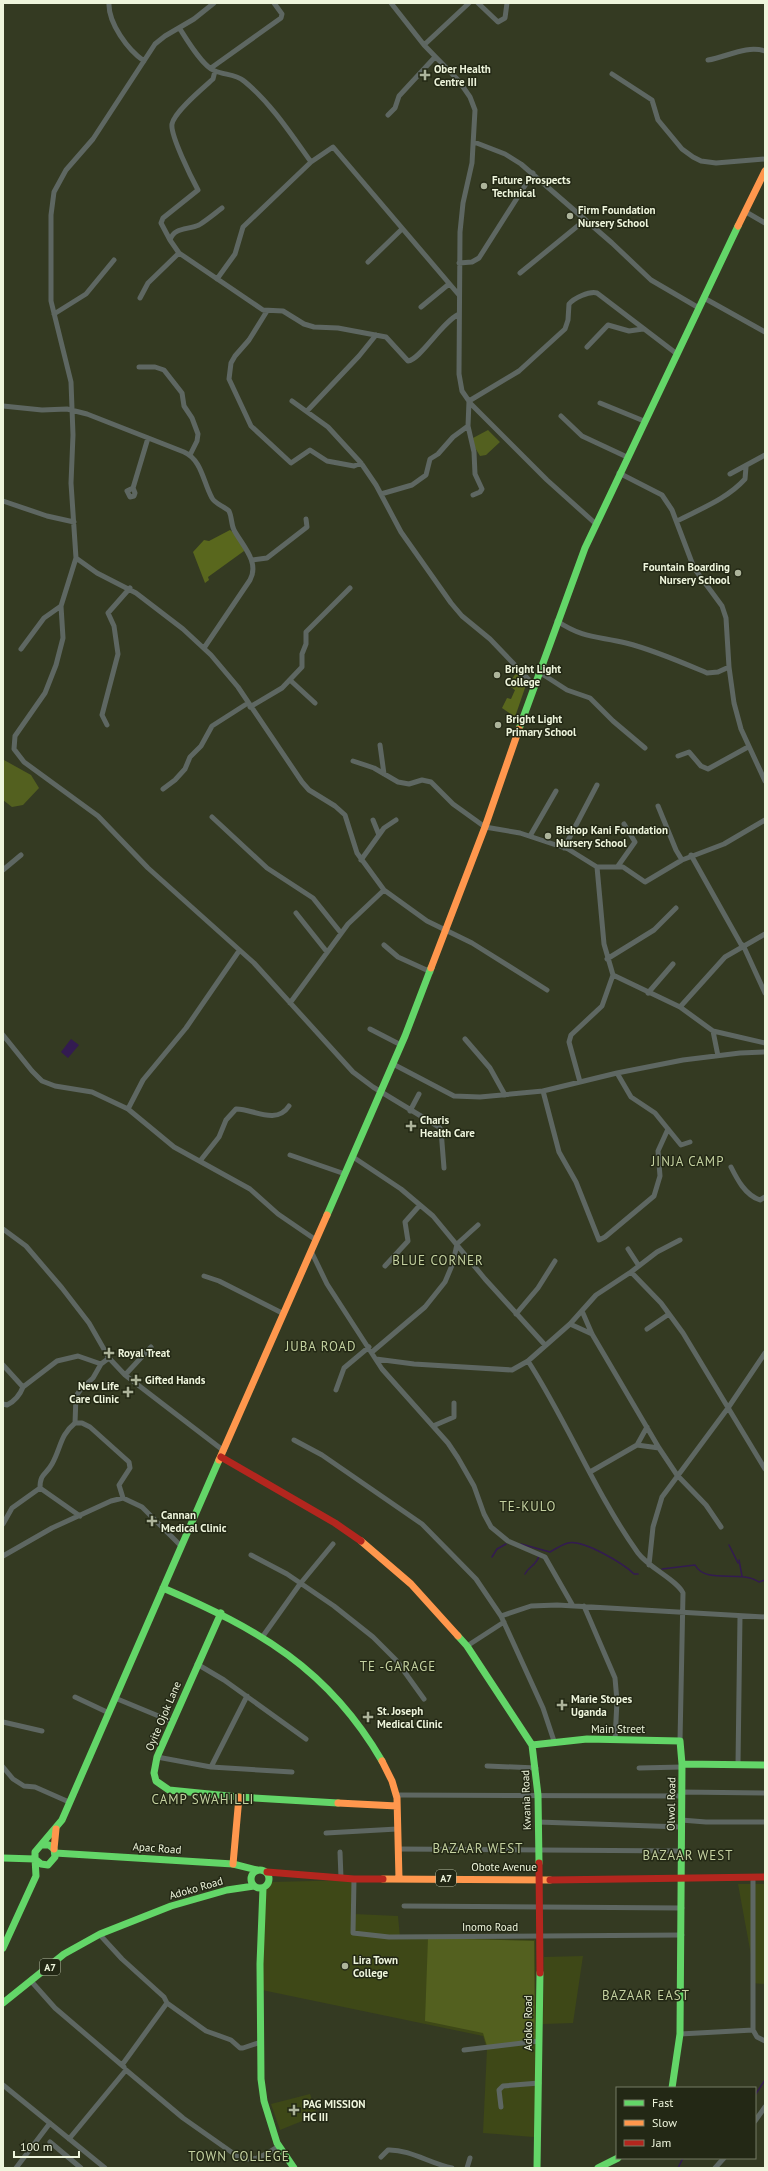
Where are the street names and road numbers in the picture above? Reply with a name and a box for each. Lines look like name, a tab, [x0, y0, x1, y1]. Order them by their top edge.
street label: Oyite Ojok Lane	[142, 1679, 184, 1753]
street label: Main Street	[591, 1722, 645, 1736]
street label: Kwania Road	[518, 1770, 534, 1830]
street label: Olwol Road	[664, 1777, 678, 1831]
street label: Apac Road	[132, 1839, 182, 1857]
street label: Obote Avenue	[471, 1860, 537, 1874]
road number: A7	[436, 1870, 456, 1886]
street label: Adoko Road	[167, 1874, 225, 1902]
street label: Inomo Road	[462, 1920, 518, 1934]
road number: A7	[40, 1959, 60, 1975]
street label: Adoko Road	[521, 1995, 535, 2051]

